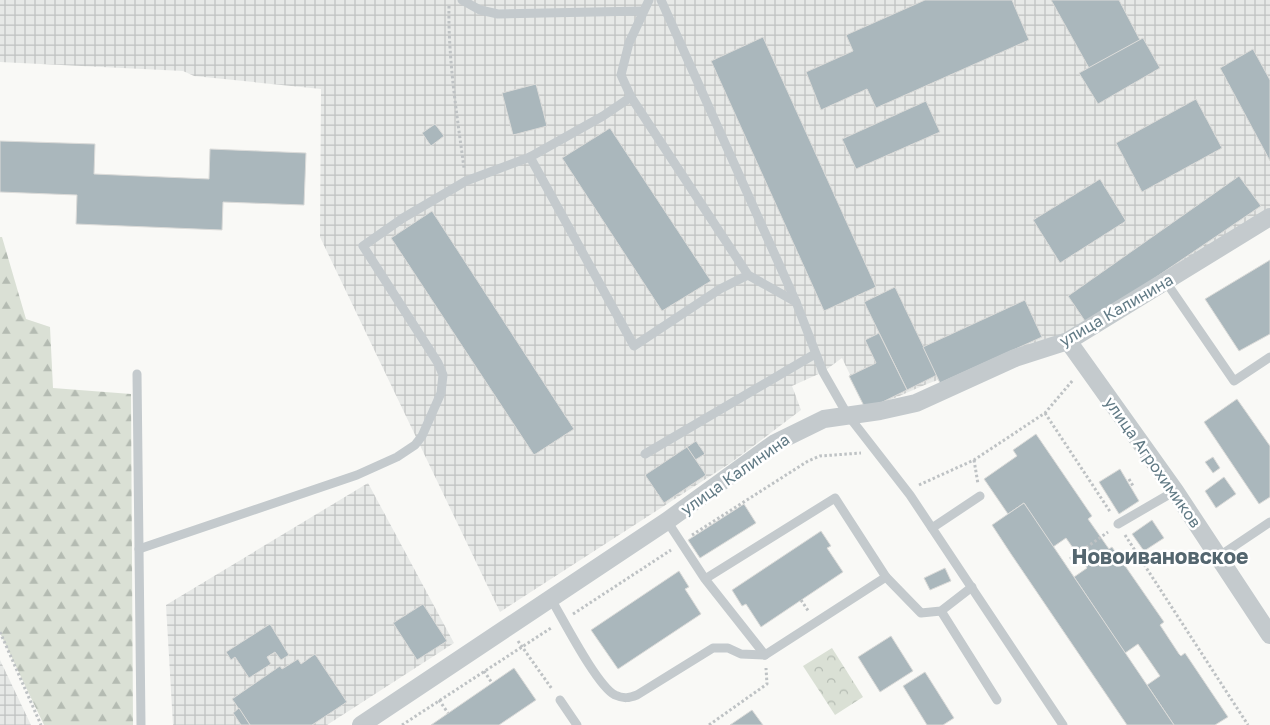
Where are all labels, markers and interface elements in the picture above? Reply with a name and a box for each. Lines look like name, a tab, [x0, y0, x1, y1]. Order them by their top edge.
street label: улица Калинина	[1055, 269, 1177, 351]
street label: улица Агрохимиков	[1100, 393, 1206, 531]
street label: улица Калинина	[677, 429, 793, 519]
district label: Новоивановское	[1072, 543, 1248, 569]

